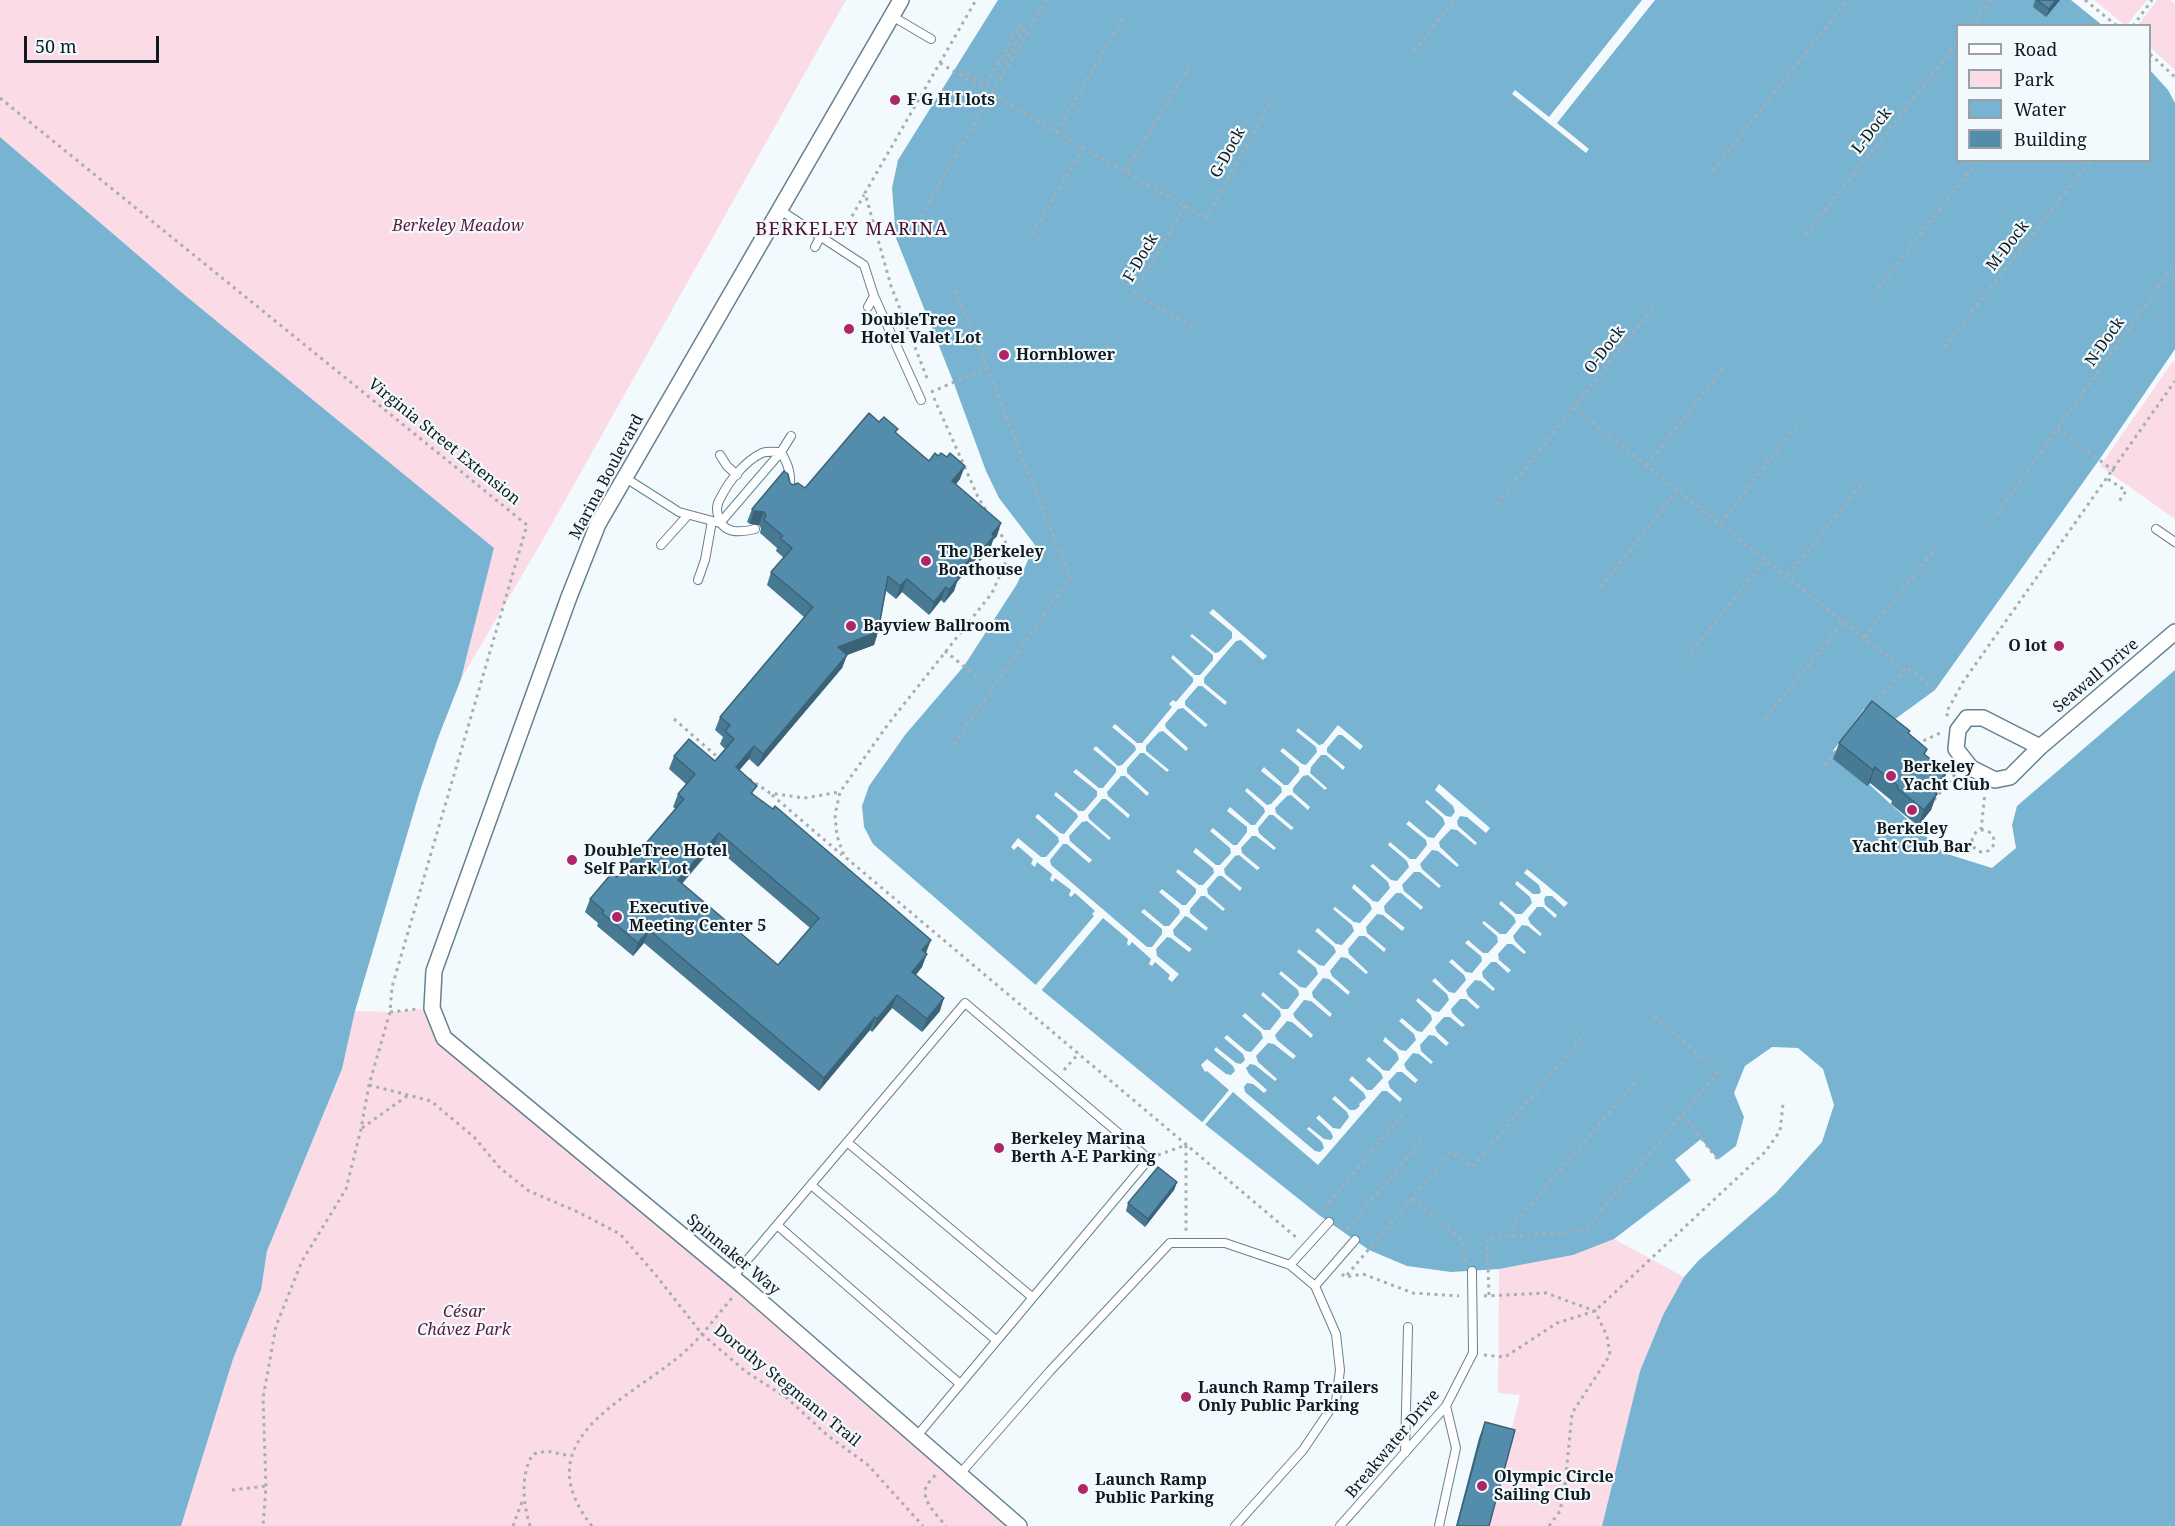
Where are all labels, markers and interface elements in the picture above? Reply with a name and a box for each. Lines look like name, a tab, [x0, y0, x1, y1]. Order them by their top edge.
scale bar	[27, 24, 162, 62]
legend	[1956, 24, 2151, 162]
text: 50 m	[35, 34, 77, 58]
text: Road	[2014, 37, 2057, 61]
text: Park	[2014, 67, 2054, 91]
place label: F G H I lots	[907, 90, 995, 110]
marker: F G H I lots	[888, 93, 902, 107]
text: Water	[2014, 97, 2066, 121]
street label: L-Dock	[1848, 104, 1896, 158]
street label: G-Dock	[1206, 125, 1250, 181]
text: Building	[2014, 127, 2087, 151]
park label: Berkeley Meadow	[392, 216, 524, 236]
street label: M-Dock	[1983, 217, 2033, 275]
district label: BERKELEY MARINA	[755, 219, 949, 241]
street label: F-Dock	[1120, 230, 1162, 286]
place label: DoubleTree Hotel Valet Lot	[861, 310, 981, 348]
street label: N-Dock	[2081, 314, 2129, 370]
marker: DoubleTree Hotel Valet Lot	[842, 322, 856, 336]
street label: O-Dock	[1581, 322, 1629, 378]
place label: Hornblower	[1016, 345, 1115, 365]
marker: Hornblower	[997, 348, 1011, 362]
street label: Virginia Street Extension	[364, 375, 524, 509]
street label: Marina Boulevard	[566, 411, 648, 543]
place label: The Berkeley Boathouse	[938, 542, 1044, 580]
marker: The Berkeley Boathouse	[919, 554, 933, 568]
place label: Bayview Ballroom	[863, 616, 1010, 636]
marker: Bayview Ballroom	[844, 619, 858, 633]
street label: Seawall Drive	[2050, 635, 2142, 717]
place label: O lot	[2008, 636, 2047, 656]
marker: O lot	[2052, 639, 2066, 653]
place label: Berkeley Yacht Club	[1903, 757, 1990, 795]
marker: Berkeley Yacht Club	[1884, 769, 1898, 783]
marker: Berkeley Yacht Club Bar	[1905, 803, 1919, 817]
place label: Berkeley Yacht Club Bar	[1852, 819, 1972, 857]
place label: DoubleTree Hotel Self Park Lot	[584, 841, 727, 879]
marker: DoubleTree Hotel Self Park Lot	[565, 853, 579, 867]
place label: Executive Meeting Center 5	[629, 898, 766, 936]
marker: Executive Meeting Center 5	[610, 910, 624, 924]
place label: Berkeley Marina Berth A-E Parking	[1011, 1129, 1156, 1167]
marker: Berkeley Marina Berth A-E Parking	[992, 1141, 1006, 1155]
street label: Spinnaker Way	[682, 1210, 784, 1300]
park label: César Chávez Park	[417, 1302, 511, 1340]
street label: Dorothy Stegmann Trail	[710, 1321, 864, 1451]
place label: Launch Ramp Trailers Only Public Parking	[1198, 1378, 1378, 1416]
street label: Breakwater Drive	[1342, 1386, 1444, 1502]
marker: Launch Ramp Trailers Only Public Parking	[1179, 1390, 1193, 1404]
place label: Olympic Circle Sailing Club	[1494, 1467, 1614, 1505]
place label: Launch Ramp Public Parking	[1095, 1470, 1214, 1508]
marker: Olympic Circle Sailing Club	[1475, 1479, 1489, 1493]
marker: Launch Ramp Public Parking	[1076, 1482, 1090, 1496]

